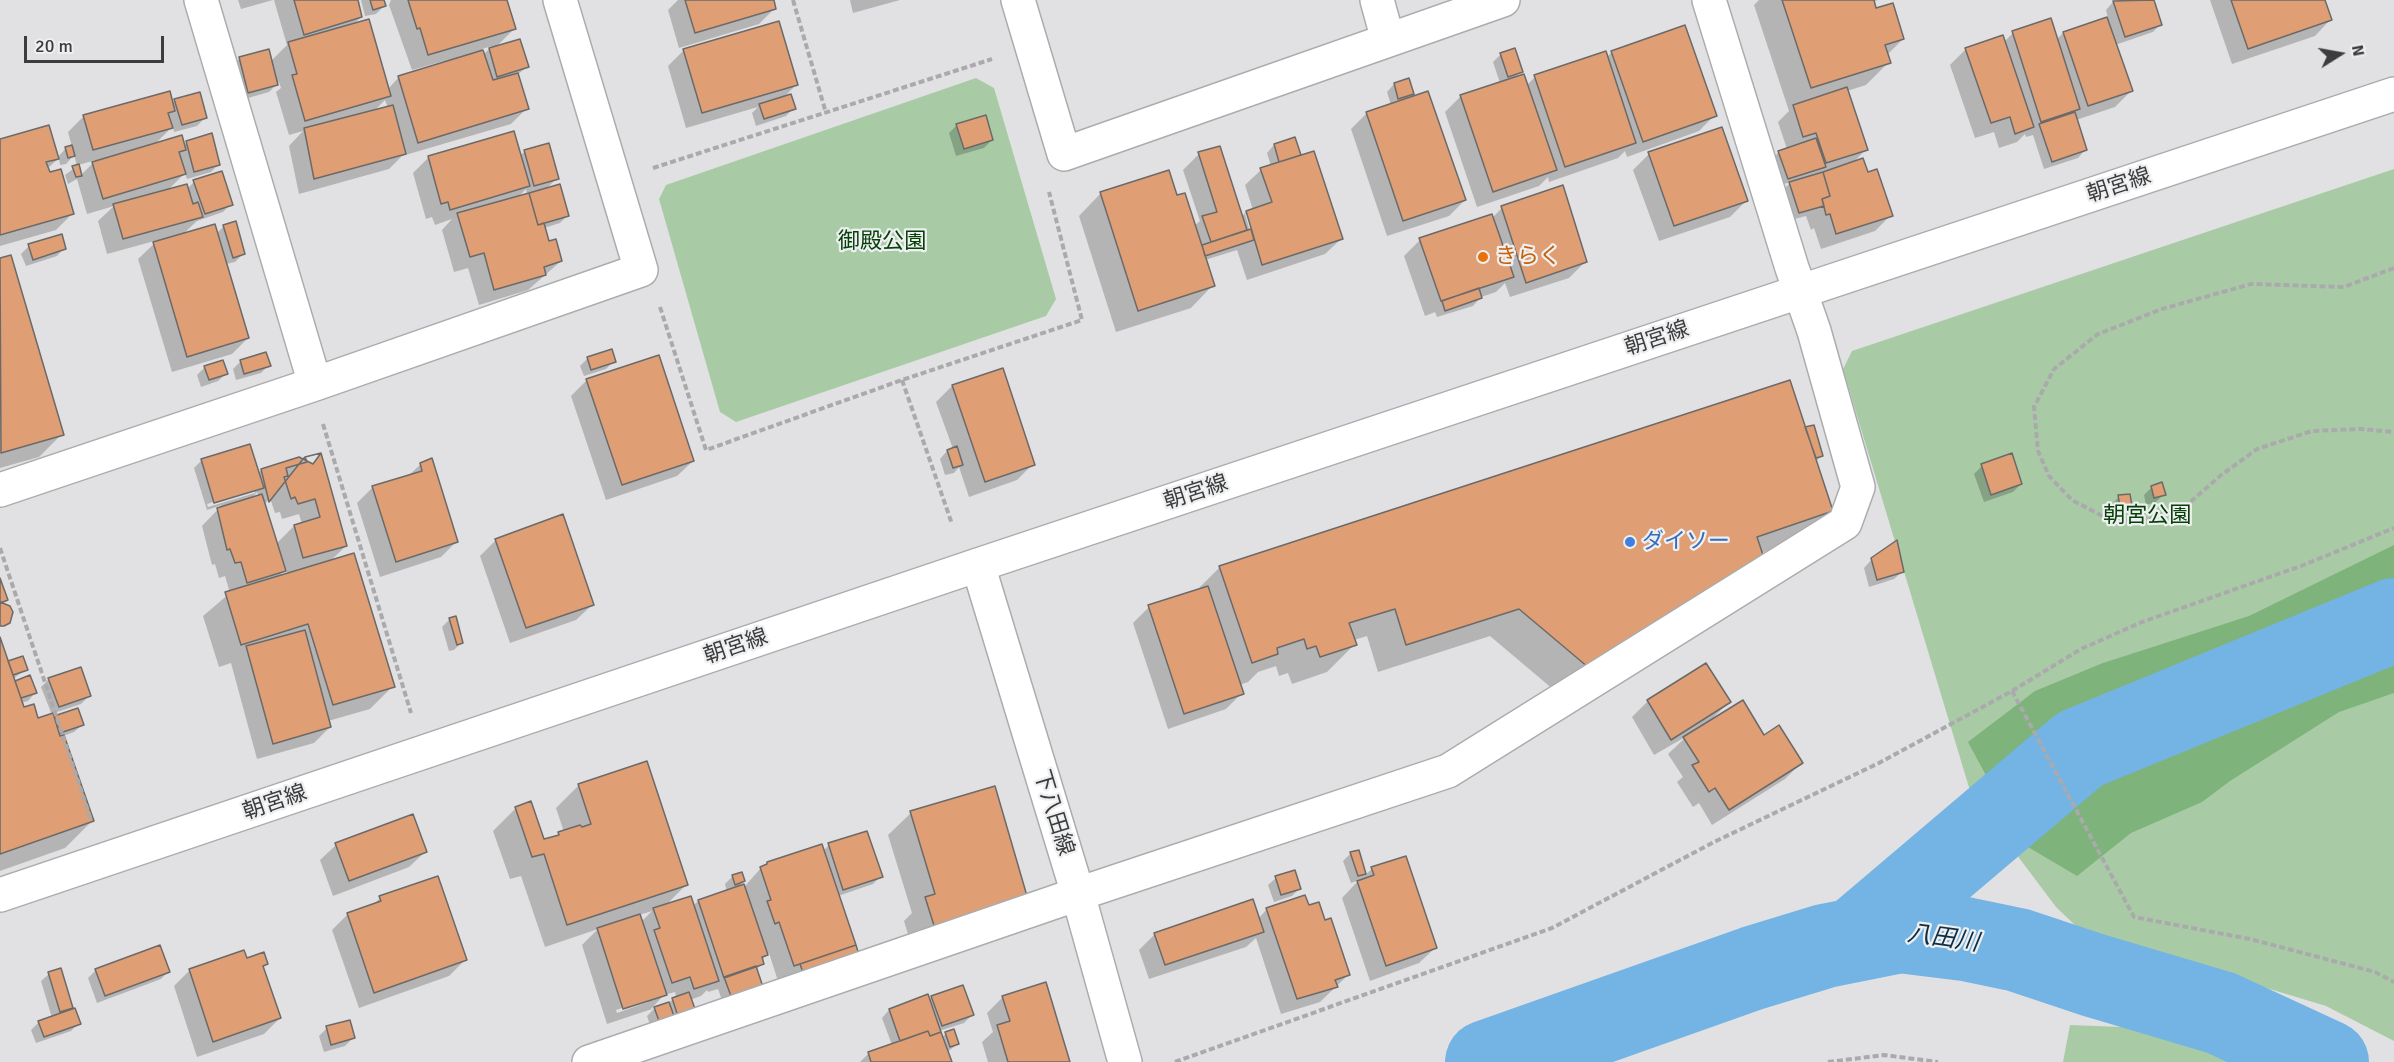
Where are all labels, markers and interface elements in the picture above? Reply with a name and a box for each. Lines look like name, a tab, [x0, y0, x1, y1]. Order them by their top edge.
scale bar	[27, 24, 166, 62]
north arrow	[2310, 24, 2370, 84]
text: 20 m	[35, 35, 73, 57]
text: N	[2347, 43, 2369, 58]
street label: 朝宮線	[2084, 163, 2154, 209]
park label: 御殿公園	[838, 229, 926, 255]
place label: きらく	[1495, 244, 1561, 270]
marker: きらく	[1476, 250, 1490, 264]
street label: 朝宮線	[1622, 316, 1692, 362]
street label: 朝宮線	[1161, 470, 1231, 516]
park label: 朝宮公園	[2103, 503, 2191, 529]
place label: ダイソー	[1642, 529, 1730, 555]
marker: ダイソー	[1623, 535, 1637, 549]
street label: 朝宮線	[701, 624, 771, 670]
street label: 下八田線	[1028, 767, 1078, 859]
street label: 朝宮線	[240, 780, 310, 826]
water label: 八田川	[1905, 920, 1981, 958]

